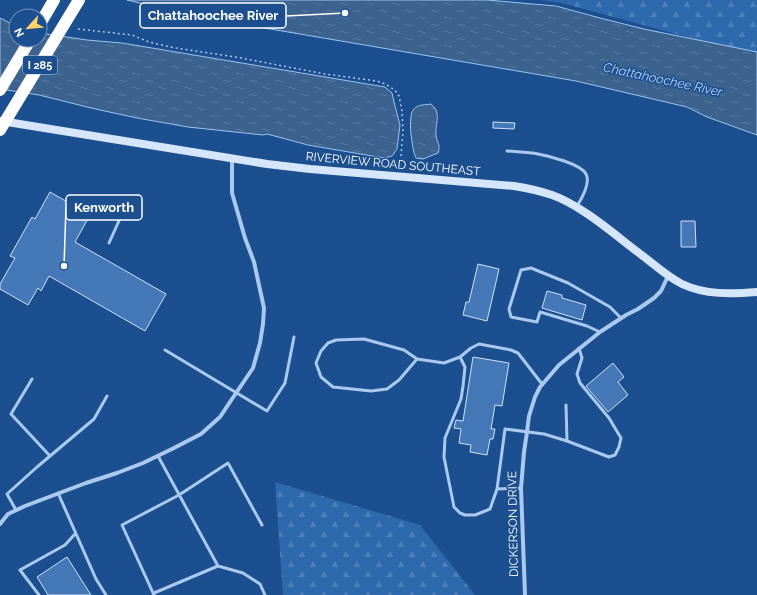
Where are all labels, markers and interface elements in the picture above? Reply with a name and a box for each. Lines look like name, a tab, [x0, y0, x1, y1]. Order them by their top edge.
callout: Chattahoochee River	[140, 3, 286, 28]
north arrow	[8, 8, 48, 48]
text: Chattahoochee River	[148, 8, 278, 23]
text: N	[12, 26, 27, 39]
road number: I 285	[23, 56, 57, 74]
water label: Chattahoochee River	[602, 60, 724, 100]
street label: RIVERVIEW ROAD SOUTHEAST	[305, 149, 482, 179]
callout: Kenworth	[66, 195, 142, 220]
text: Kenworth	[74, 200, 134, 215]
street label: DICKERSON DRIVE	[505, 471, 521, 577]

